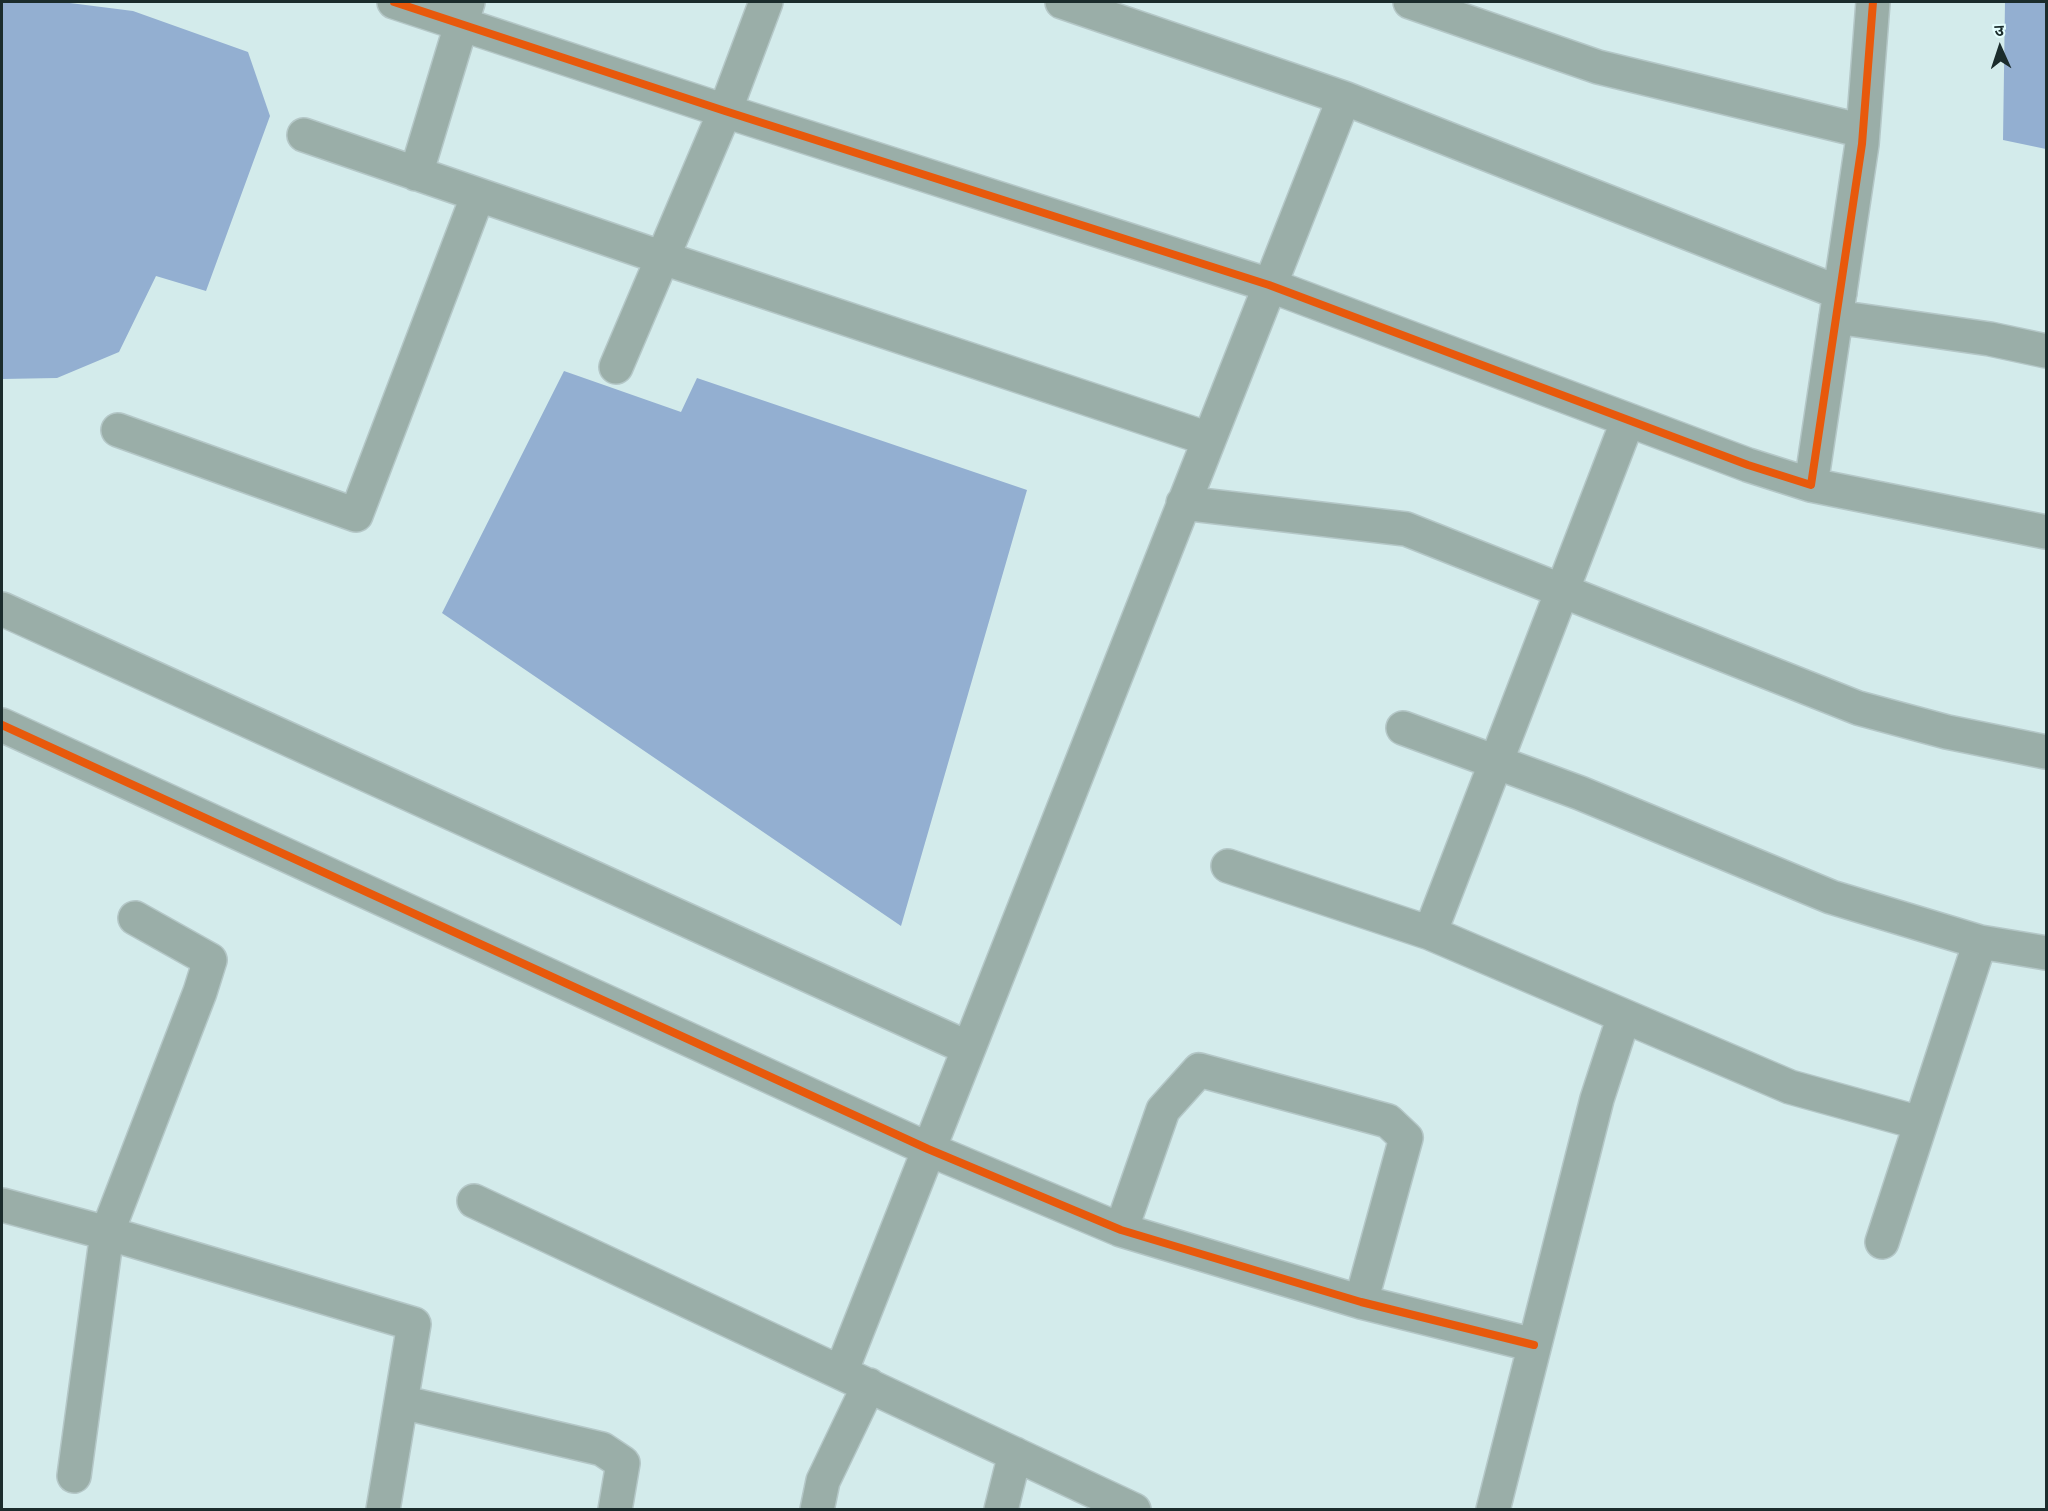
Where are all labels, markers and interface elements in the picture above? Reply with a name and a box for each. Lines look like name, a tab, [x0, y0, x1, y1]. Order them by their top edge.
north arrow	[1970, 18, 2030, 78]
text: उ	[1994, 21, 2004, 39]

